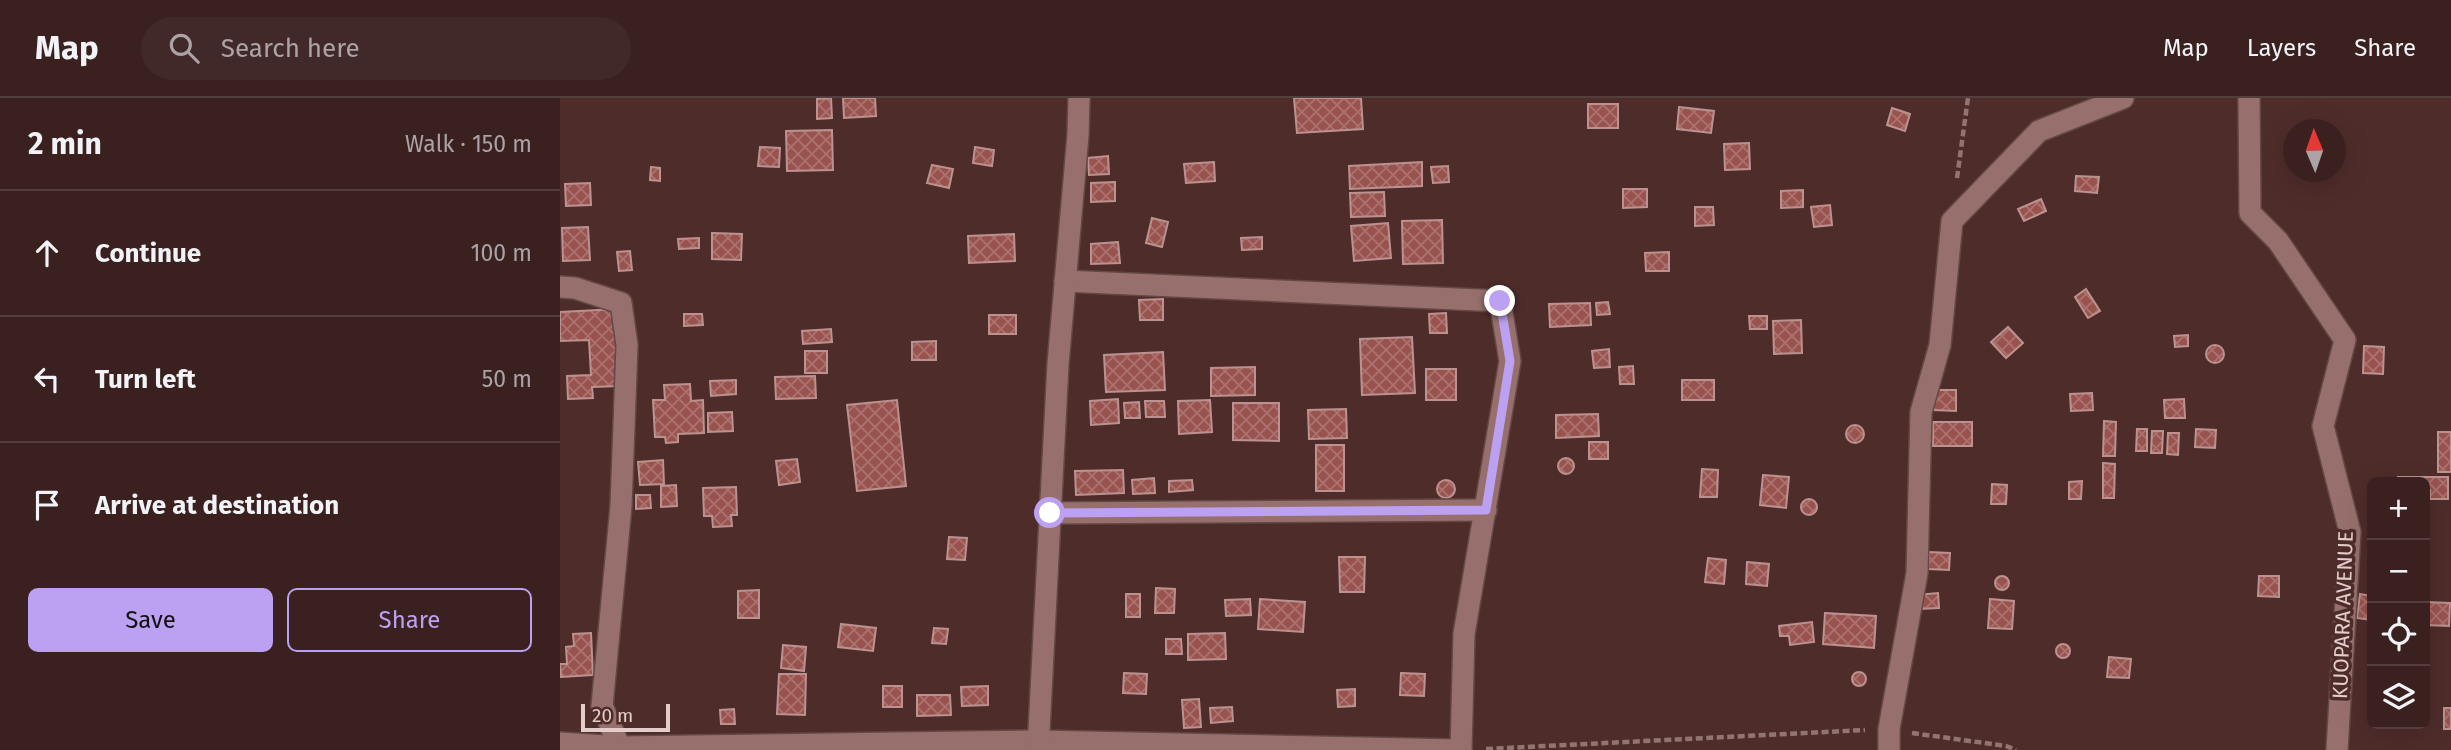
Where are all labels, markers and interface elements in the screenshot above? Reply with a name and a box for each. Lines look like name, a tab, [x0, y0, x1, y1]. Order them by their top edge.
search box	[141, 17, 631, 80]
text: Map	[35, 28, 99, 68]
icon: search	[165, 29, 203, 67]
text: Search here	[221, 33, 360, 64]
text: Map	[2163, 34, 2209, 62]
text: Layers	[2247, 34, 2316, 62]
text: Share	[2354, 34, 2416, 62]
north arrow	[2283, 119, 2346, 182]
text: 2 min	[28, 126, 102, 162]
text: Walk · 150 m	[405, 130, 532, 158]
icon: ahead	[28, 234, 66, 272]
text: Continue	[95, 238, 201, 269]
text: 100 m	[471, 239, 532, 267]
route end	[1484, 285, 1515, 316]
icon: left	[28, 360, 66, 398]
text: Turn left	[95, 364, 196, 395]
text: 50 m	[482, 365, 532, 393]
map controls	[2367, 477, 2430, 729]
button: +	[2367, 477, 2430, 540]
icon: arrive	[28, 486, 66, 524]
text: Arrive at destination	[95, 490, 339, 521]
route start	[1034, 497, 1065, 528]
street label: KUOPARA AVENUE	[2327, 531, 2359, 699]
button: −	[2367, 540, 2430, 603]
button: Save	[28, 588, 273, 652]
button: Share	[287, 588, 532, 652]
button: locate	[2367, 603, 2430, 666]
button: layers	[2367, 666, 2430, 729]
scale bar	[581, 701, 670, 733]
text: 20 m	[592, 704, 633, 727]

